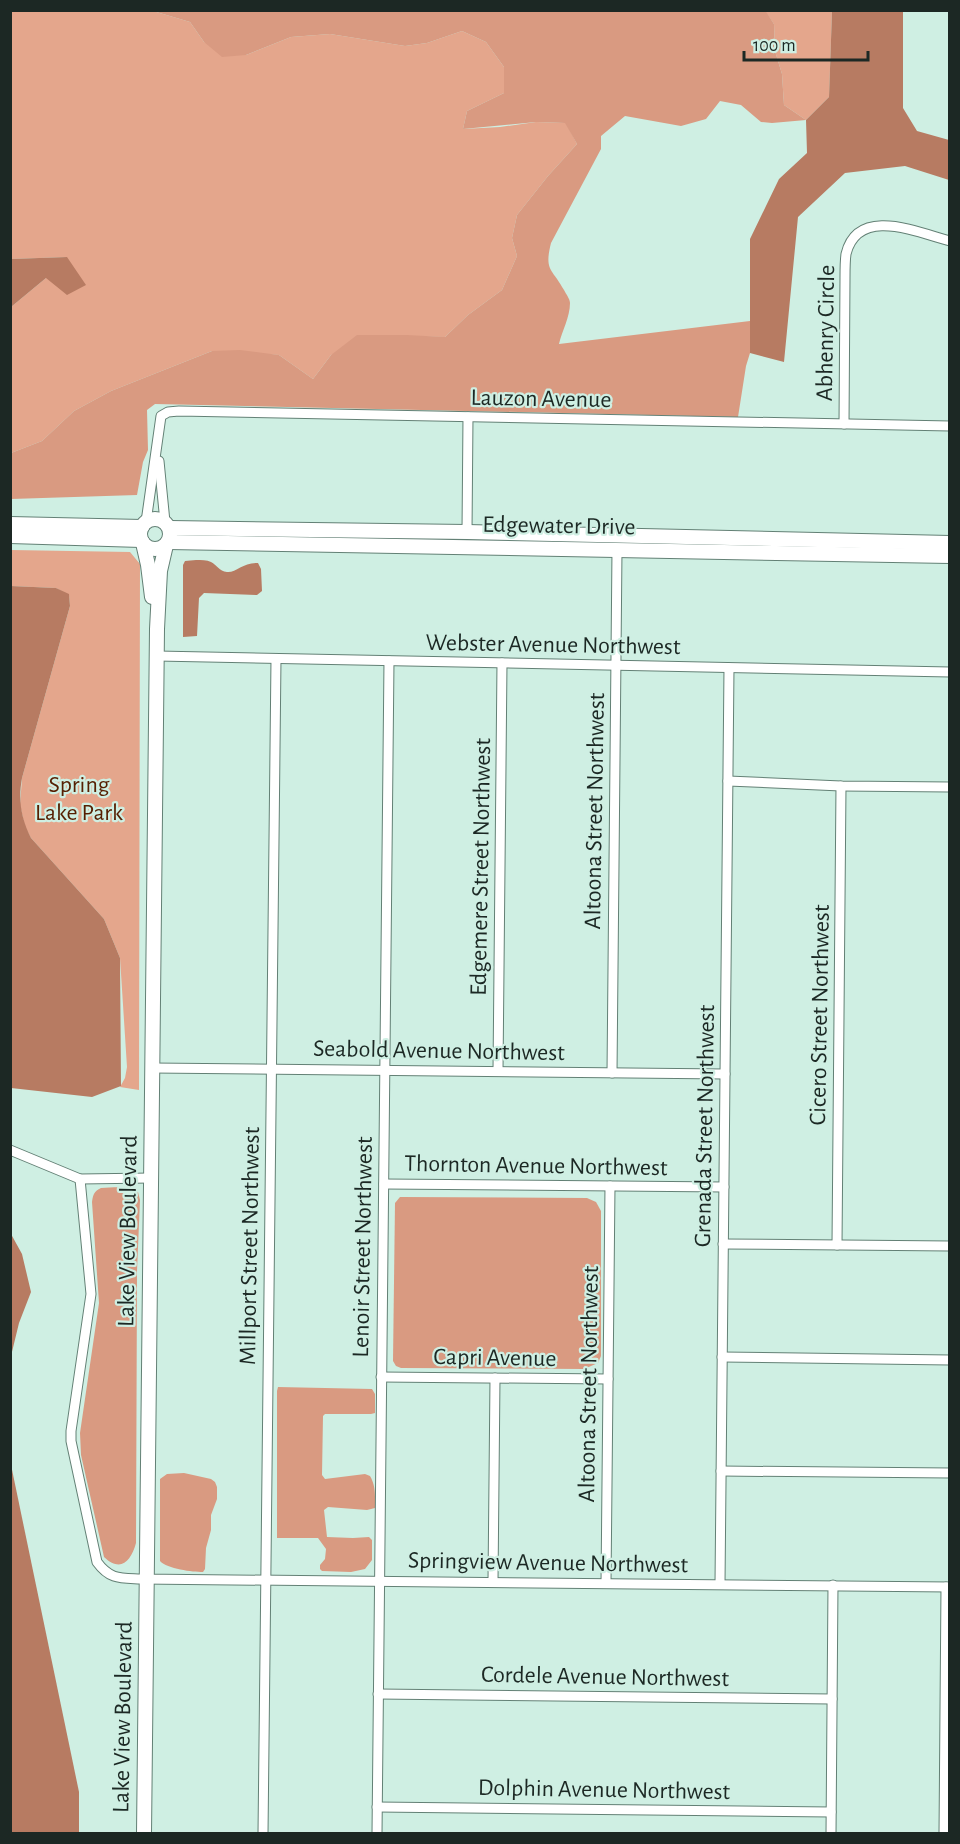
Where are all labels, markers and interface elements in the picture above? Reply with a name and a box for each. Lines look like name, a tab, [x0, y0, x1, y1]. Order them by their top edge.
scale bar	[744, 24, 868, 62]
text: 100 m	[753, 37, 796, 55]
street label: Abhenry Circle	[813, 265, 839, 401]
street label: Lauzon Avenue	[470, 386, 612, 412]
street label: Edgewater Drive	[482, 513, 636, 539]
street label: Webster Avenue Northwest	[425, 631, 681, 659]
street label: Altoona Street Northwest	[581, 692, 609, 930]
street label: Edgemere Street Northwest	[467, 738, 495, 996]
park label: Spring Lake Park	[35, 773, 123, 825]
street label: Cicero Street Northwest	[806, 904, 834, 1126]
street label: Grenada Street Northwest	[691, 1004, 719, 1247]
street label: Seabold Avenue Northwest	[313, 1037, 565, 1065]
street label: Millport Street Northwest	[236, 1126, 264, 1365]
street label: Lake View Boulevard	[114, 1135, 142, 1327]
street label: Lenoir Street Northwest	[349, 1136, 377, 1358]
street label: Thornton Avenue Northwest	[404, 1152, 668, 1180]
street label: Altoona Street Northwest	[575, 1265, 603, 1503]
street label: Capri Avenue	[433, 1345, 557, 1371]
street label: Springview Avenue Northwest	[408, 1549, 689, 1577]
street label: Lake View Boulevard	[109, 1621, 137, 1813]
street label: Cordele Avenue Northwest	[481, 1663, 730, 1691]
street label: Dolphin Avenue Northwest	[478, 1776, 731, 1804]

